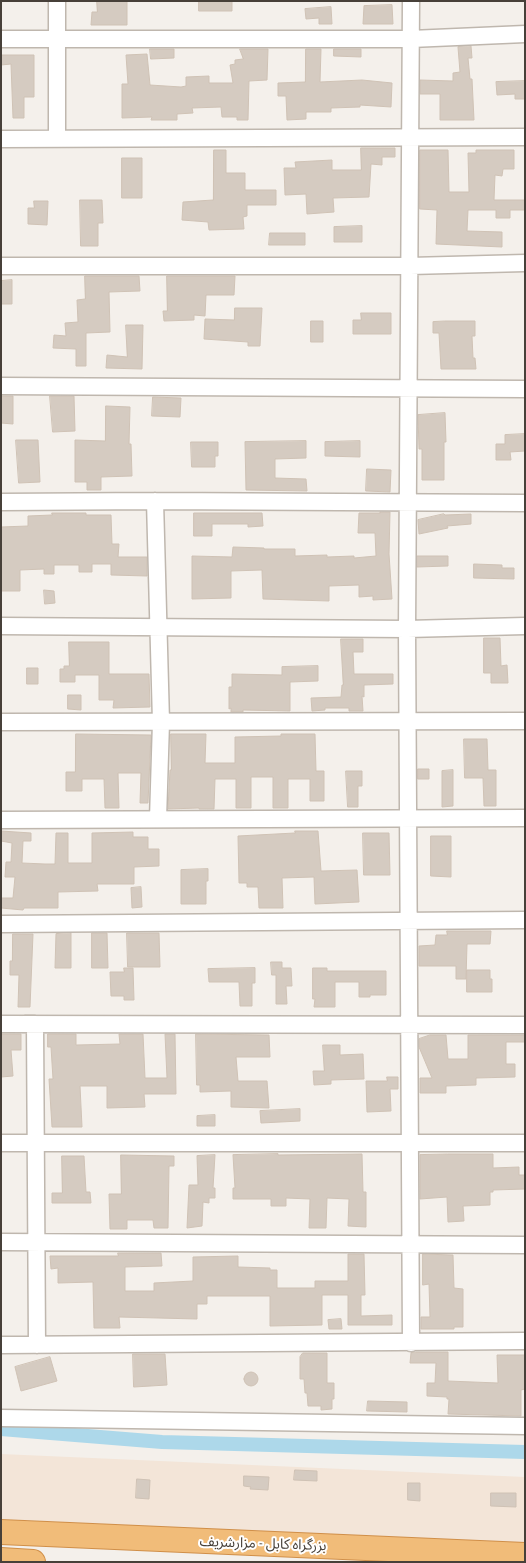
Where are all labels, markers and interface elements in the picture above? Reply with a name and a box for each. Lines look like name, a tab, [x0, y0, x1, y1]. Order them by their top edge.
street label: بزرگراه کابل - مزارشریف	[199, 1533, 327, 1555]

